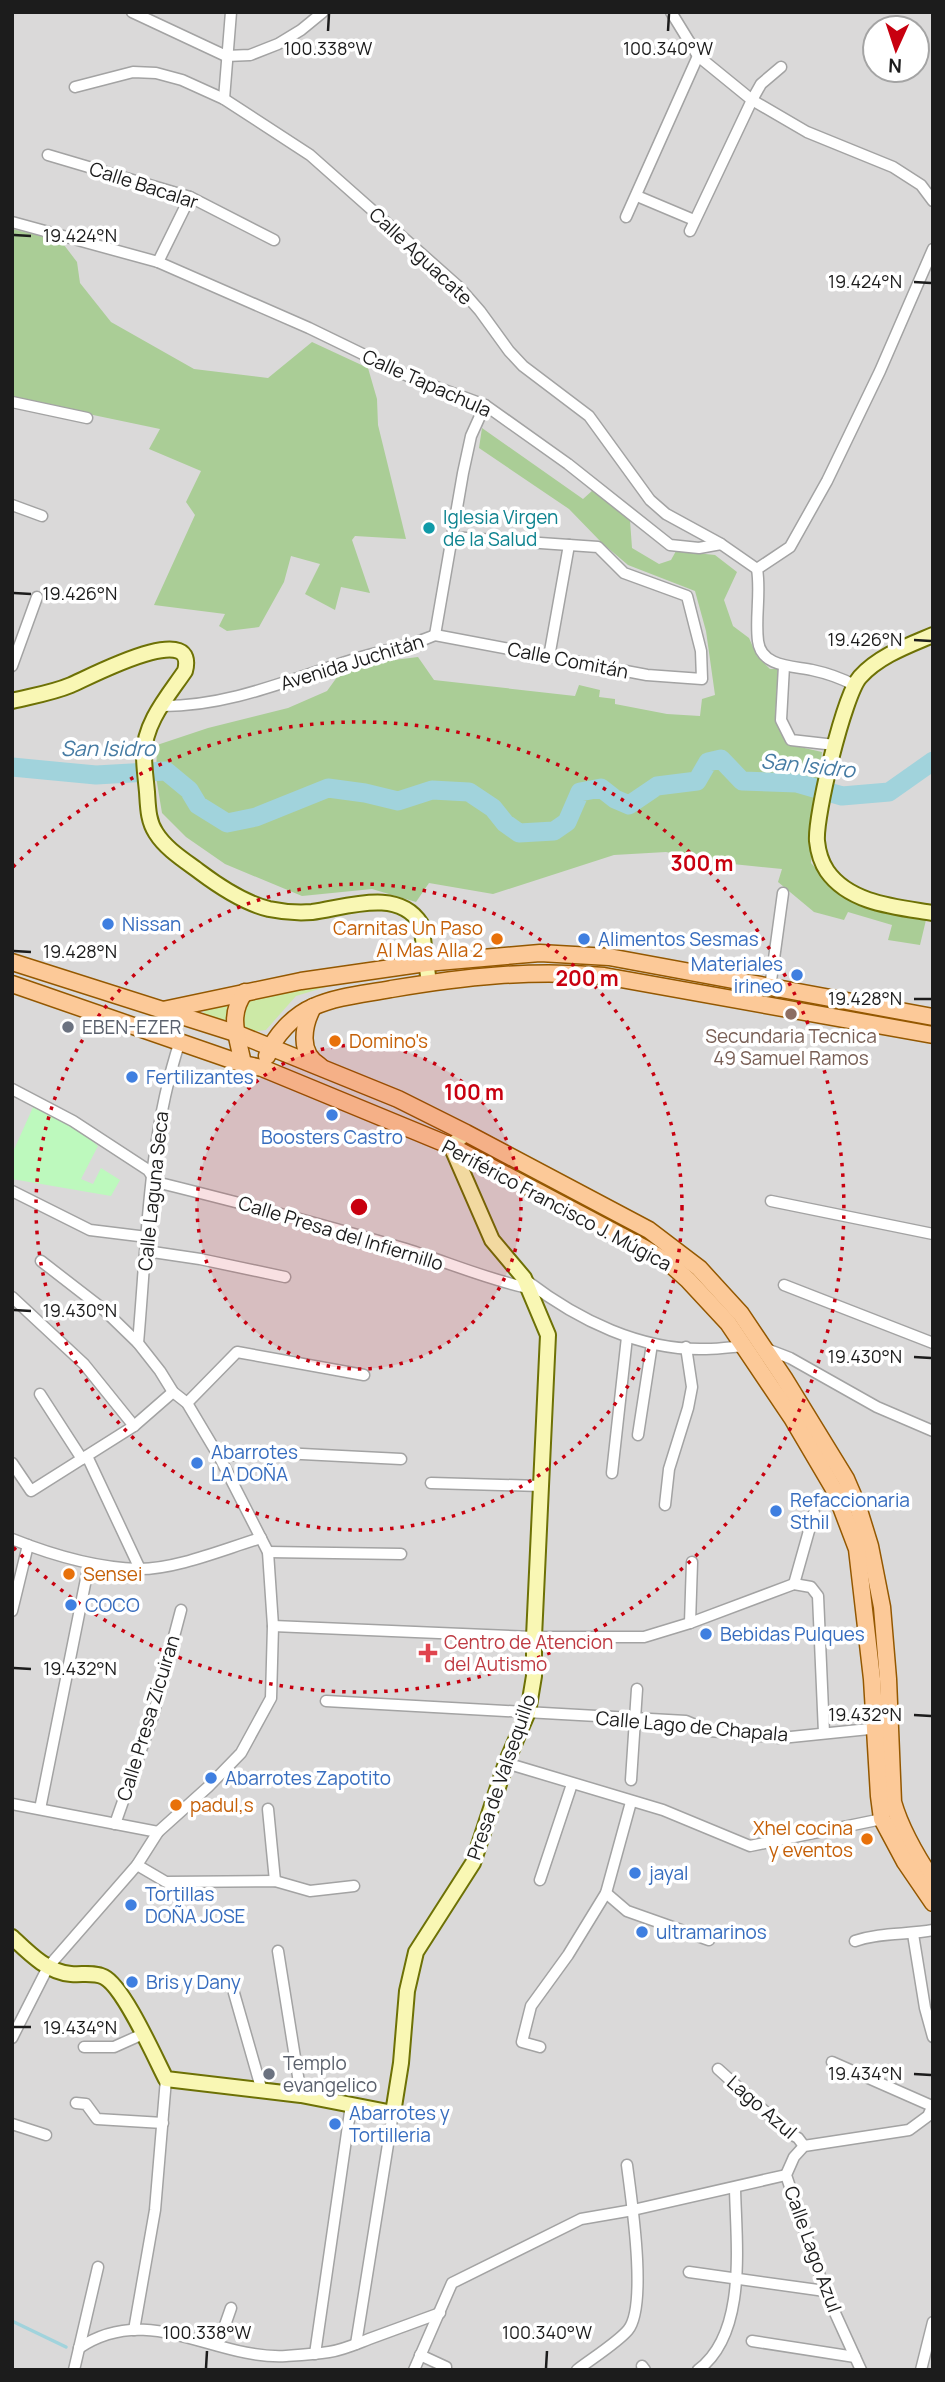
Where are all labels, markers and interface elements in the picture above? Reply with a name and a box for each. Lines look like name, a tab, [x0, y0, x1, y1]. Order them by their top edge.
north arrow	[861, 14, 931, 84]
text: 100.338°W	[284, 36, 373, 60]
text: 100.340°W	[623, 36, 713, 60]
text: N	[888, 53, 903, 79]
street label: Calle Bacalar	[86, 155, 202, 215]
street label: Calle Aguacate	[364, 201, 478, 311]
text: 19.424°N	[43, 223, 117, 247]
text: 19.424°N	[828, 269, 902, 293]
street label: Calle Tapachula	[359, 343, 495, 423]
place label: Iglesia Virgen de la Salud	[443, 504, 558, 552]
marker: Iglesia Virgen de la Salud	[421, 520, 437, 536]
text: 19.426°N	[43, 581, 117, 605]
text: 19.426°N	[828, 627, 902, 651]
street label: Avenida Juchitán	[277, 628, 427, 696]
street label: Calle Comitán	[505, 636, 631, 684]
water label: San Isidro	[61, 734, 157, 762]
water label: San Isidro	[760, 746, 858, 784]
text: 300 m	[671, 849, 733, 877]
place label: Nissan	[122, 911, 181, 937]
place label: Carnitas Un Paso Al Mas Alla 2	[333, 915, 483, 963]
marker: Nissan	[100, 916, 116, 932]
place label: Alimentos Sesmas	[598, 926, 759, 952]
marker: Carnitas Un Paso Al Mas Alla 2	[489, 931, 505, 947]
marker: Alimentos Sesmas	[576, 931, 592, 947]
text: 19.428°N	[43, 939, 117, 963]
place label: Materiales irineo	[691, 951, 783, 999]
text: 200 m	[555, 964, 619, 992]
marker: Materiales irineo	[789, 967, 805, 983]
text: 19.428°N	[828, 986, 902, 1010]
marker: Secundaria Tecnica 49 Samuel Ramos	[783, 1006, 799, 1022]
place label: EBEN-EZER	[82, 1014, 182, 1040]
marker: EBEN-EZER	[60, 1019, 76, 1035]
place label: Secundaria Tecnica 49 Samuel Ramos	[705, 1023, 877, 1071]
place label: Domino's	[349, 1028, 428, 1054]
marker: Domino's	[327, 1033, 343, 1049]
place label: Fertilizantes	[146, 1064, 254, 1090]
marker: Fertilizantes	[124, 1069, 140, 1085]
text: 100 m	[444, 1078, 504, 1106]
marker: Boosters Castro	[324, 1107, 340, 1123]
street label: Calle Laguna Seca	[132, 1110, 174, 1272]
place label: Boosters Castro	[261, 1124, 403, 1150]
street label: Periférico Francisco J. Múgica	[438, 1133, 676, 1277]
street label: Calle Presa del Infiernillo	[235, 1189, 447, 1277]
centre of rings	[347, 1195, 371, 1219]
text: 19.430°N	[43, 1298, 117, 1322]
text: 19.430°N	[828, 1344, 902, 1368]
place label: Abarrotes LA DOÑA	[211, 1439, 298, 1487]
marker: Abarrotes LA DOÑA	[189, 1455, 205, 1471]
place label: Refaccionaria Sthil	[790, 1487, 910, 1535]
marker: Refaccionaria Sthil	[768, 1503, 784, 1519]
place label: Sensei	[83, 1561, 142, 1587]
marker: Sensei	[61, 1566, 77, 1582]
place label: COCO	[85, 1592, 140, 1618]
marker: COCO	[63, 1597, 79, 1613]
place label: Bebidas Pulques	[720, 1621, 865, 1647]
marker: Bebidas Pulques	[698, 1626, 714, 1642]
place label: Centro de Atencion del Autismo	[444, 1629, 613, 1677]
street label: Calle Presa Zicuiran	[110, 1632, 186, 1804]
marker: Centro de Atencion del Autismo	[418, 1643, 438, 1663]
text: 19.432°N	[43, 1656, 117, 1680]
street label: Presa de Valsequillo	[460, 1691, 542, 1863]
text: 19.432°N	[828, 1702, 902, 1726]
street label: Calle Lago de Chapala	[595, 1705, 789, 1747]
place label: Abarrotes Zapotito	[225, 1765, 391, 1791]
marker: Abarrotes Zapotito	[203, 1770, 219, 1786]
place label: padul,s	[190, 1792, 254, 1818]
marker: padul,s	[168, 1797, 184, 1813]
place label: Xhel cocina y eventos	[753, 1815, 853, 1863]
marker: Xhel cocina y eventos	[859, 1831, 875, 1847]
place label: jayal	[648, 1860, 688, 1886]
marker: jayal	[627, 1865, 643, 1881]
place label: Tortillas DOÑA JOSE	[145, 1881, 245, 1929]
marker: Tortillas DOÑA JOSE	[123, 1897, 139, 1913]
place label: ultramarinos	[656, 1919, 767, 1945]
marker: ultramarinos	[634, 1924, 650, 1940]
place label: Bris y Dany	[146, 1969, 241, 1995]
marker: Bris y Dany	[124, 1974, 140, 1990]
text: 19.434°N	[43, 2015, 117, 2039]
place label: Templo evangelico	[283, 2050, 377, 2098]
text: 19.434°N	[828, 2061, 902, 2085]
marker: Templo evangelico	[261, 2066, 277, 2082]
street label: Lago Azul	[722, 2070, 802, 2144]
place label: Abarrotes y Tortilleria	[349, 2100, 450, 2148]
marker: Abarrotes y Tortilleria	[327, 2116, 343, 2132]
street label: Calle Lago Azul	[778, 2182, 848, 2316]
text: 100.338°W	[163, 2320, 252, 2344]
text: 100.340°W	[502, 2320, 592, 2344]

